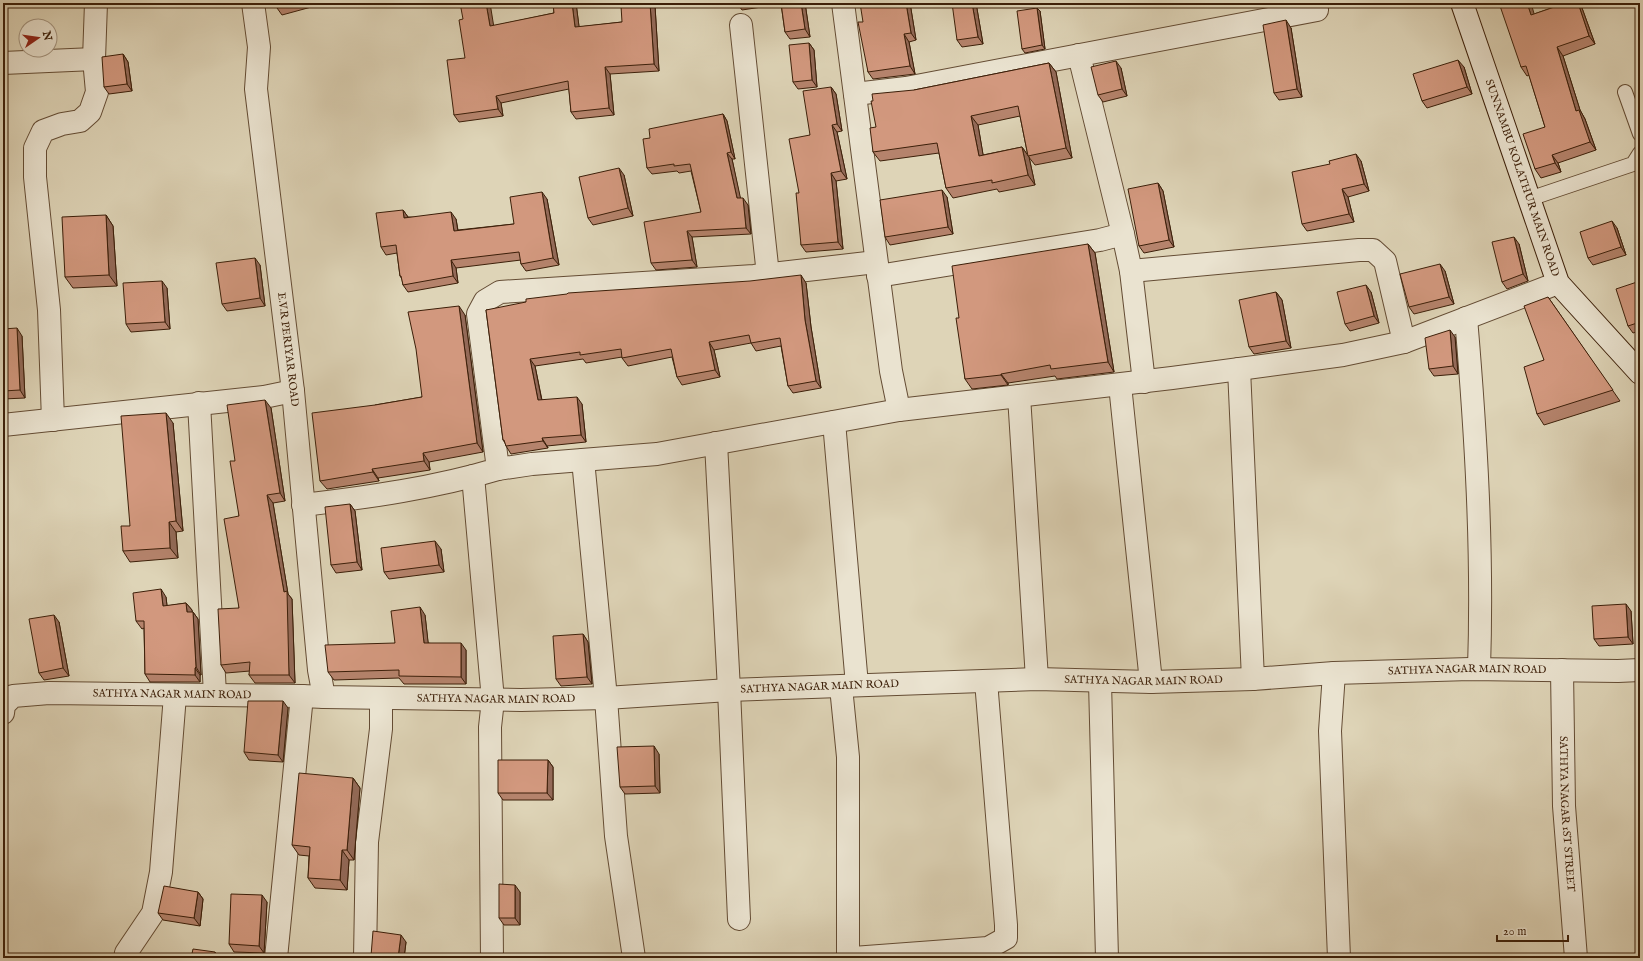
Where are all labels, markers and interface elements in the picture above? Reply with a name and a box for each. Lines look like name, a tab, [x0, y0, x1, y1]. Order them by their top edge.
north arrow	[18, 18, 58, 58]
text: N	[39, 29, 55, 43]
street label: SUNNAMBU KOLATHUR MAIN ROAD	[1482, 78, 1562, 279]
street label: E.V.R PERIYAR ROAD	[274, 292, 301, 407]
street label: SATHYA NAGAR MAIN ROAD	[1388, 662, 1547, 678]
street label: SATHYA NAGAR MAIN ROAD	[1064, 673, 1223, 689]
street label: SATHYA NAGAR MAIN ROAD	[740, 677, 899, 697]
street label: SATHYA NAGAR MAIN ROAD	[93, 687, 252, 702]
street label: SATHYA NAGAR MAIN ROAD	[417, 691, 576, 707]
street label: SATHYA NAGAR 1ST STREET	[1556, 736, 1578, 892]
scale bar	[1497, 917, 1568, 943]
text: 20 m	[1503, 924, 1526, 939]

